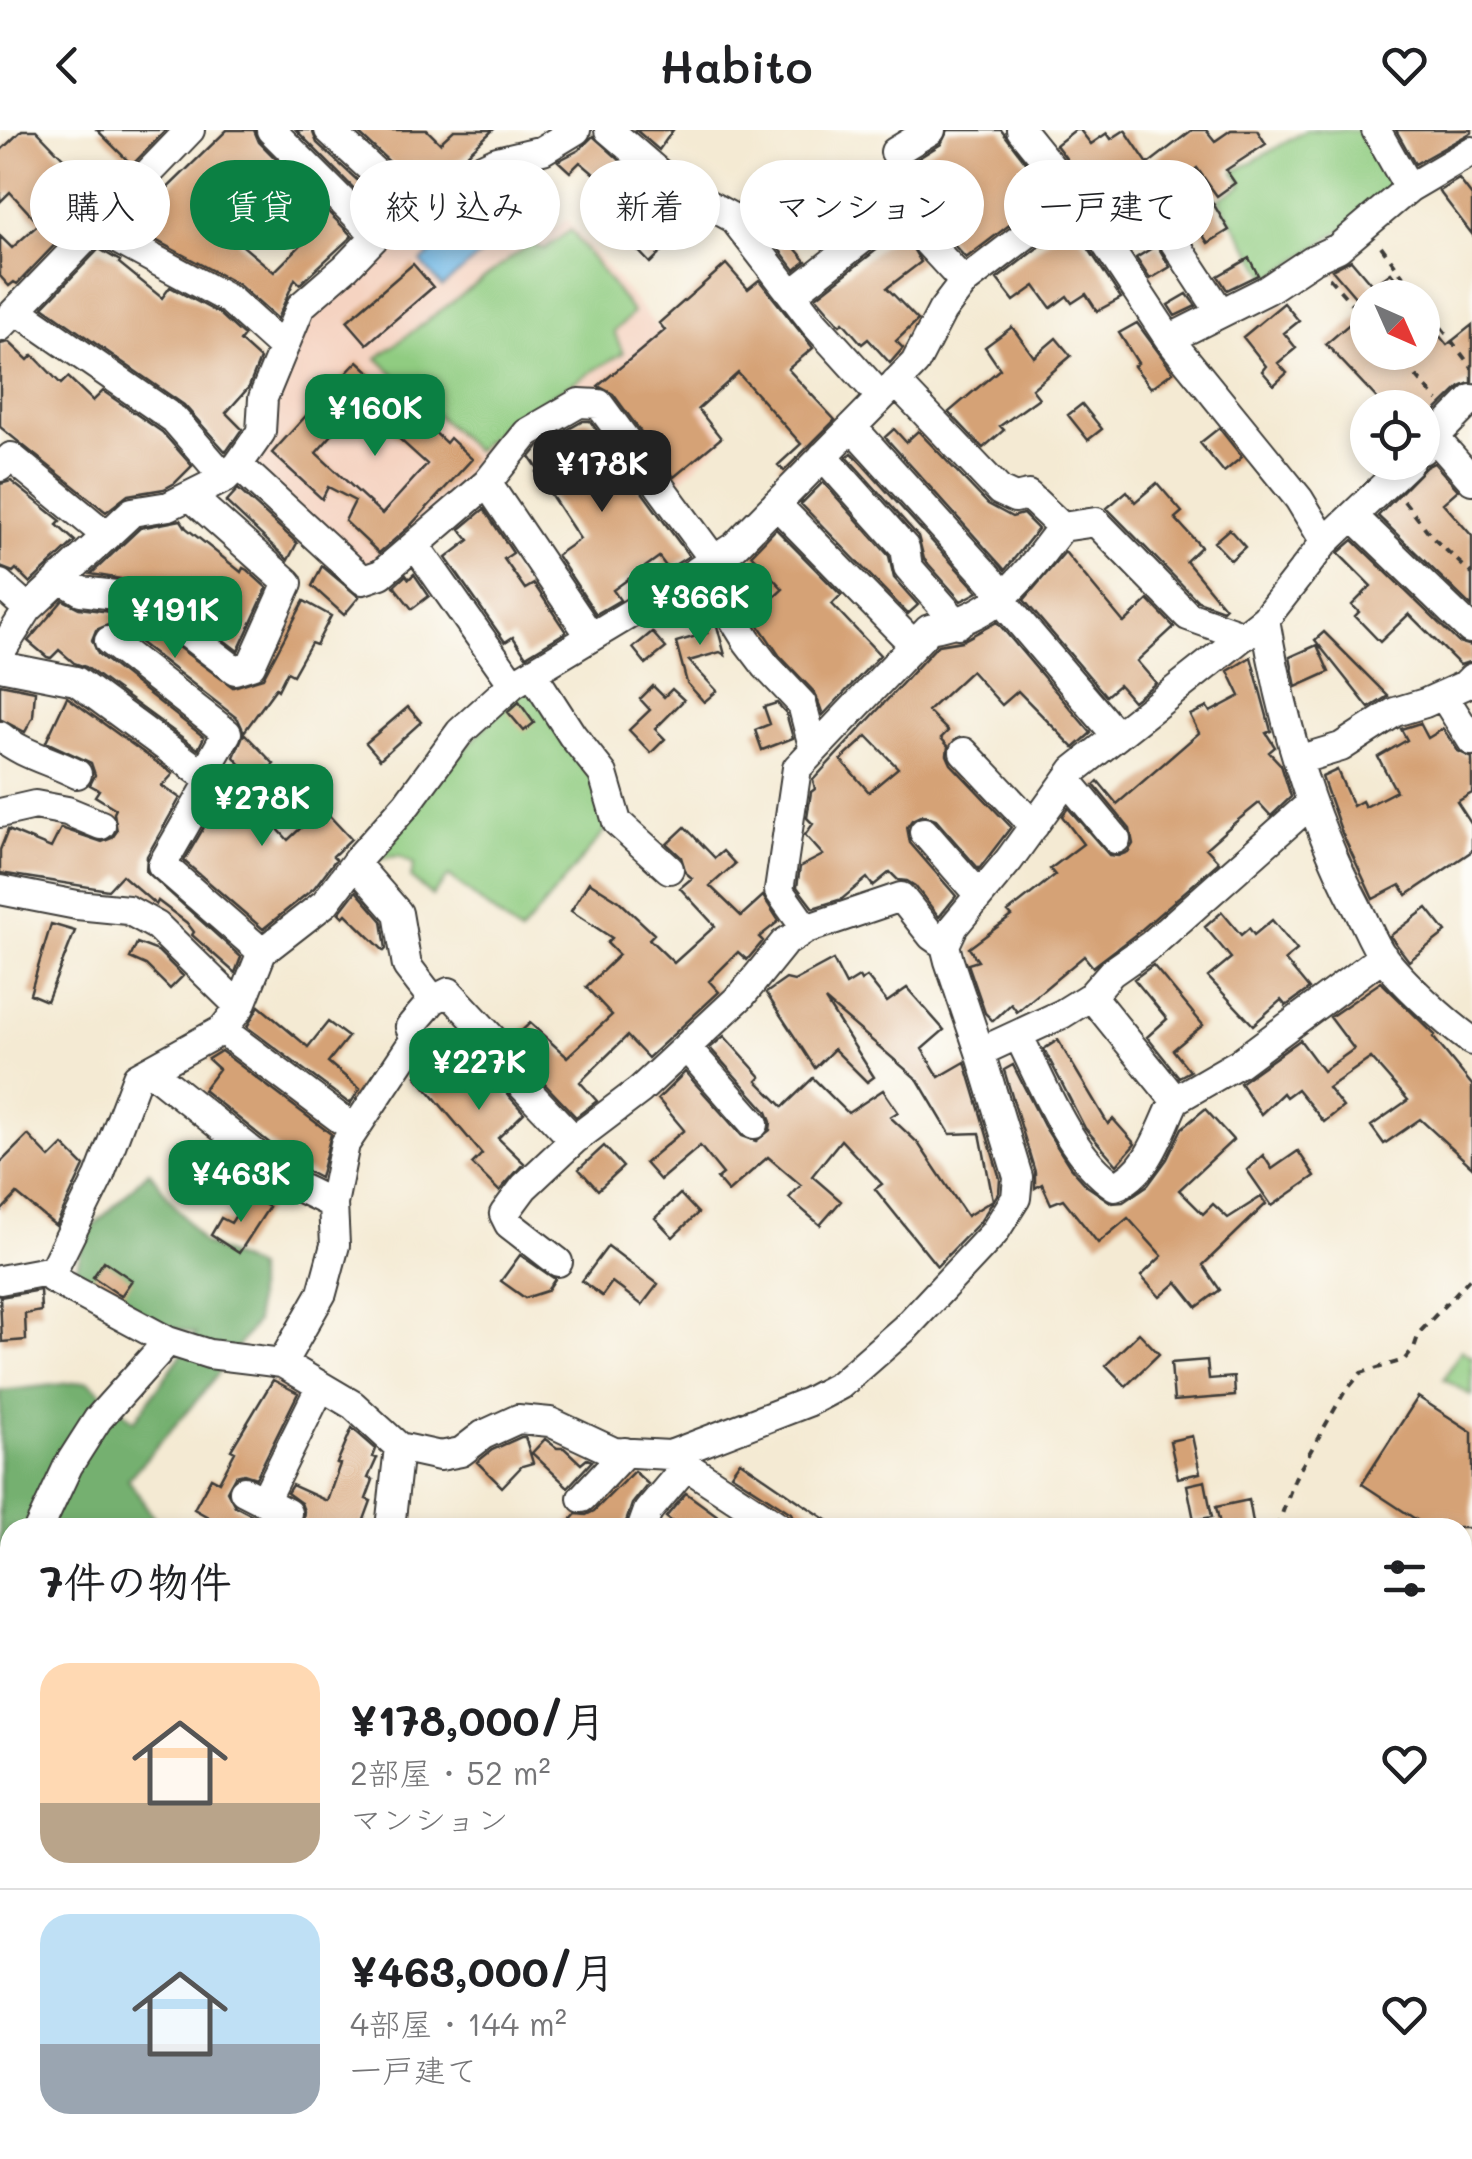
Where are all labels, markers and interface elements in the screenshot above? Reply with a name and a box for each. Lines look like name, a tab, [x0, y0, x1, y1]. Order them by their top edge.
text: Habito	[660, 36, 812, 94]
icon: back	[40, 38, 95, 93]
icon: heart	[1377, 38, 1432, 93]
chip: 購入	[30, 160, 170, 250]
chip: 賃貸	[190, 160, 330, 250]
chip: 絞り込み	[350, 160, 560, 250]
chip: 新着	[580, 160, 720, 250]
chip: マンション	[740, 160, 984, 250]
chip: 一戸建て	[1004, 160, 1214, 250]
north arrow	[1350, 280, 1440, 370]
map controls	[1350, 280, 1440, 480]
pin: ¥160K	[305, 374, 445, 459]
text: ¥160K	[327, 385, 423, 427]
button: locate	[1350, 390, 1440, 480]
pin: ¥178K	[532, 430, 672, 515]
text: ¥178K	[555, 441, 649, 483]
pin: ¥366K	[630, 563, 770, 648]
text: ¥366K	[650, 574, 750, 616]
pin: ¥191K	[105, 576, 245, 661]
text: ¥191K	[130, 587, 220, 629]
pin: ¥278K	[192, 764, 332, 849]
text: ¥278K	[213, 775, 311, 817]
pin: ¥227K	[409, 1028, 549, 1113]
text: ¥227K	[431, 1039, 527, 1081]
pin: ¥463K	[171, 1140, 311, 1225]
text: ¥463K	[191, 1151, 291, 1193]
icon: filters	[1377, 1551, 1432, 1606]
text: 7件の物件	[40, 1553, 231, 1608]
text: ¥178,000/月	[350, 1692, 606, 1747]
icon: home	[120, 1703, 240, 1823]
icon: heart	[1377, 1736, 1432, 1791]
text: 2部屋 · 52 m²	[350, 1751, 551, 1793]
text: マンション	[350, 1797, 509, 1839]
text: ¥463,000/月	[350, 1943, 615, 1998]
icon: home	[120, 1954, 240, 2074]
icon: heart	[1377, 1987, 1432, 2042]
text: 4部屋 · 144 m²	[350, 2002, 567, 2044]
text: 一戸建て	[350, 2048, 478, 2090]

